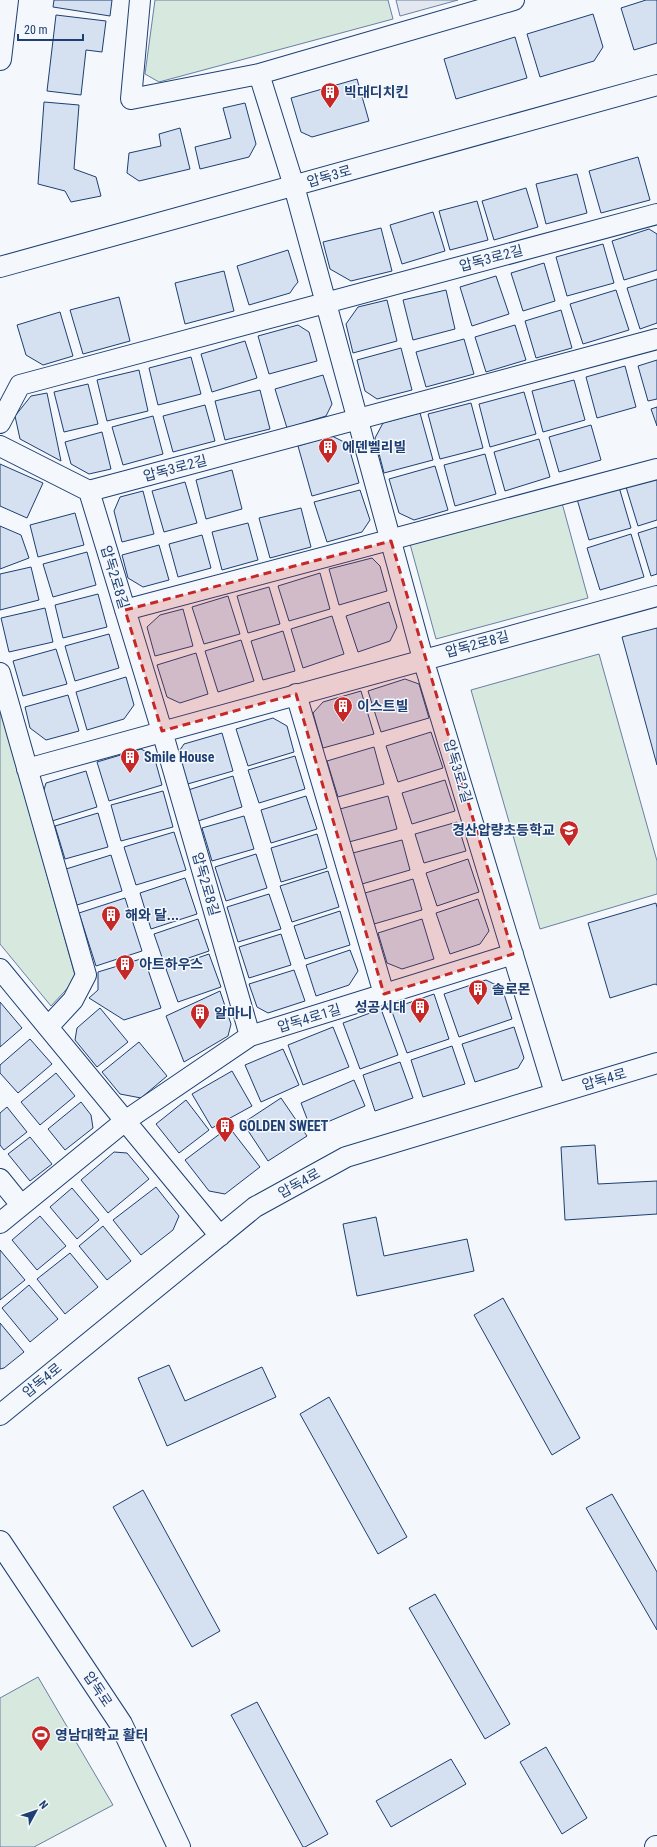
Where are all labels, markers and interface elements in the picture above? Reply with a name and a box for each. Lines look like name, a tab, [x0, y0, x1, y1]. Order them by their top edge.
scale bar	[18, 16, 83, 42]
text: 20 m	[24, 23, 48, 37]
building icon: 빅대디치킨	[319, 81, 341, 109]
place label: 빅대디치킨	[344, 84, 408, 100]
street label: 압독3로	[305, 162, 353, 190]
street label: 압독3로2길	[457, 242, 525, 274]
building icon: 에덴벨리빌	[317, 436, 339, 464]
place label: 에덴벨리빌	[342, 439, 406, 455]
street label: 압독3로2길	[141, 452, 209, 484]
street label: 압독2로8길	[98, 543, 132, 611]
street label: 압독2로8길	[443, 628, 511, 660]
building icon: 이스트빌	[332, 695, 354, 723]
place label: 이스트빌	[357, 698, 409, 714]
street label: 압독3로2길	[441, 737, 475, 805]
building icon: Smile House	[119, 746, 141, 774]
place label: Smile House	[144, 749, 215, 765]
school or university icon: 경산압량초등학교	[558, 819, 580, 847]
place label: 경산압량초등학교	[452, 822, 555, 838]
street label: 압독2로8길	[189, 850, 223, 918]
building icon: 해와 달...	[100, 904, 122, 932]
place label: 해와 달...	[125, 907, 179, 923]
building icon: 아트하우스	[114, 953, 136, 981]
place label: 아트하우스	[139, 956, 204, 972]
building icon: 솔로몬	[467, 978, 489, 1006]
place label: 솔로몬	[492, 981, 531, 997]
building icon: 성공시대	[409, 996, 431, 1024]
place label: 성공시대	[354, 999, 406, 1015]
street label: 압독4로1길	[275, 1001, 343, 1035]
building icon: 알마니	[189, 1002, 211, 1030]
place label: 알마니	[214, 1005, 253, 1021]
street label: 압독4로	[580, 1065, 628, 1093]
building icon: GOLDEN SWEET	[214, 1115, 236, 1143]
place label: GOLDEN SWEET	[239, 1118, 329, 1134]
street label: 압독4로	[275, 1165, 323, 1201]
street label: 압독4로	[19, 1359, 65, 1401]
street label: 압독로	[81, 1669, 116, 1710]
sports icon: 영남대학교 활터	[30, 1724, 52, 1752]
place label: 영남대학교 활터	[55, 1727, 148, 1743]
north arrow	[16, 1791, 56, 1831]
text: N	[36, 1798, 51, 1812]

